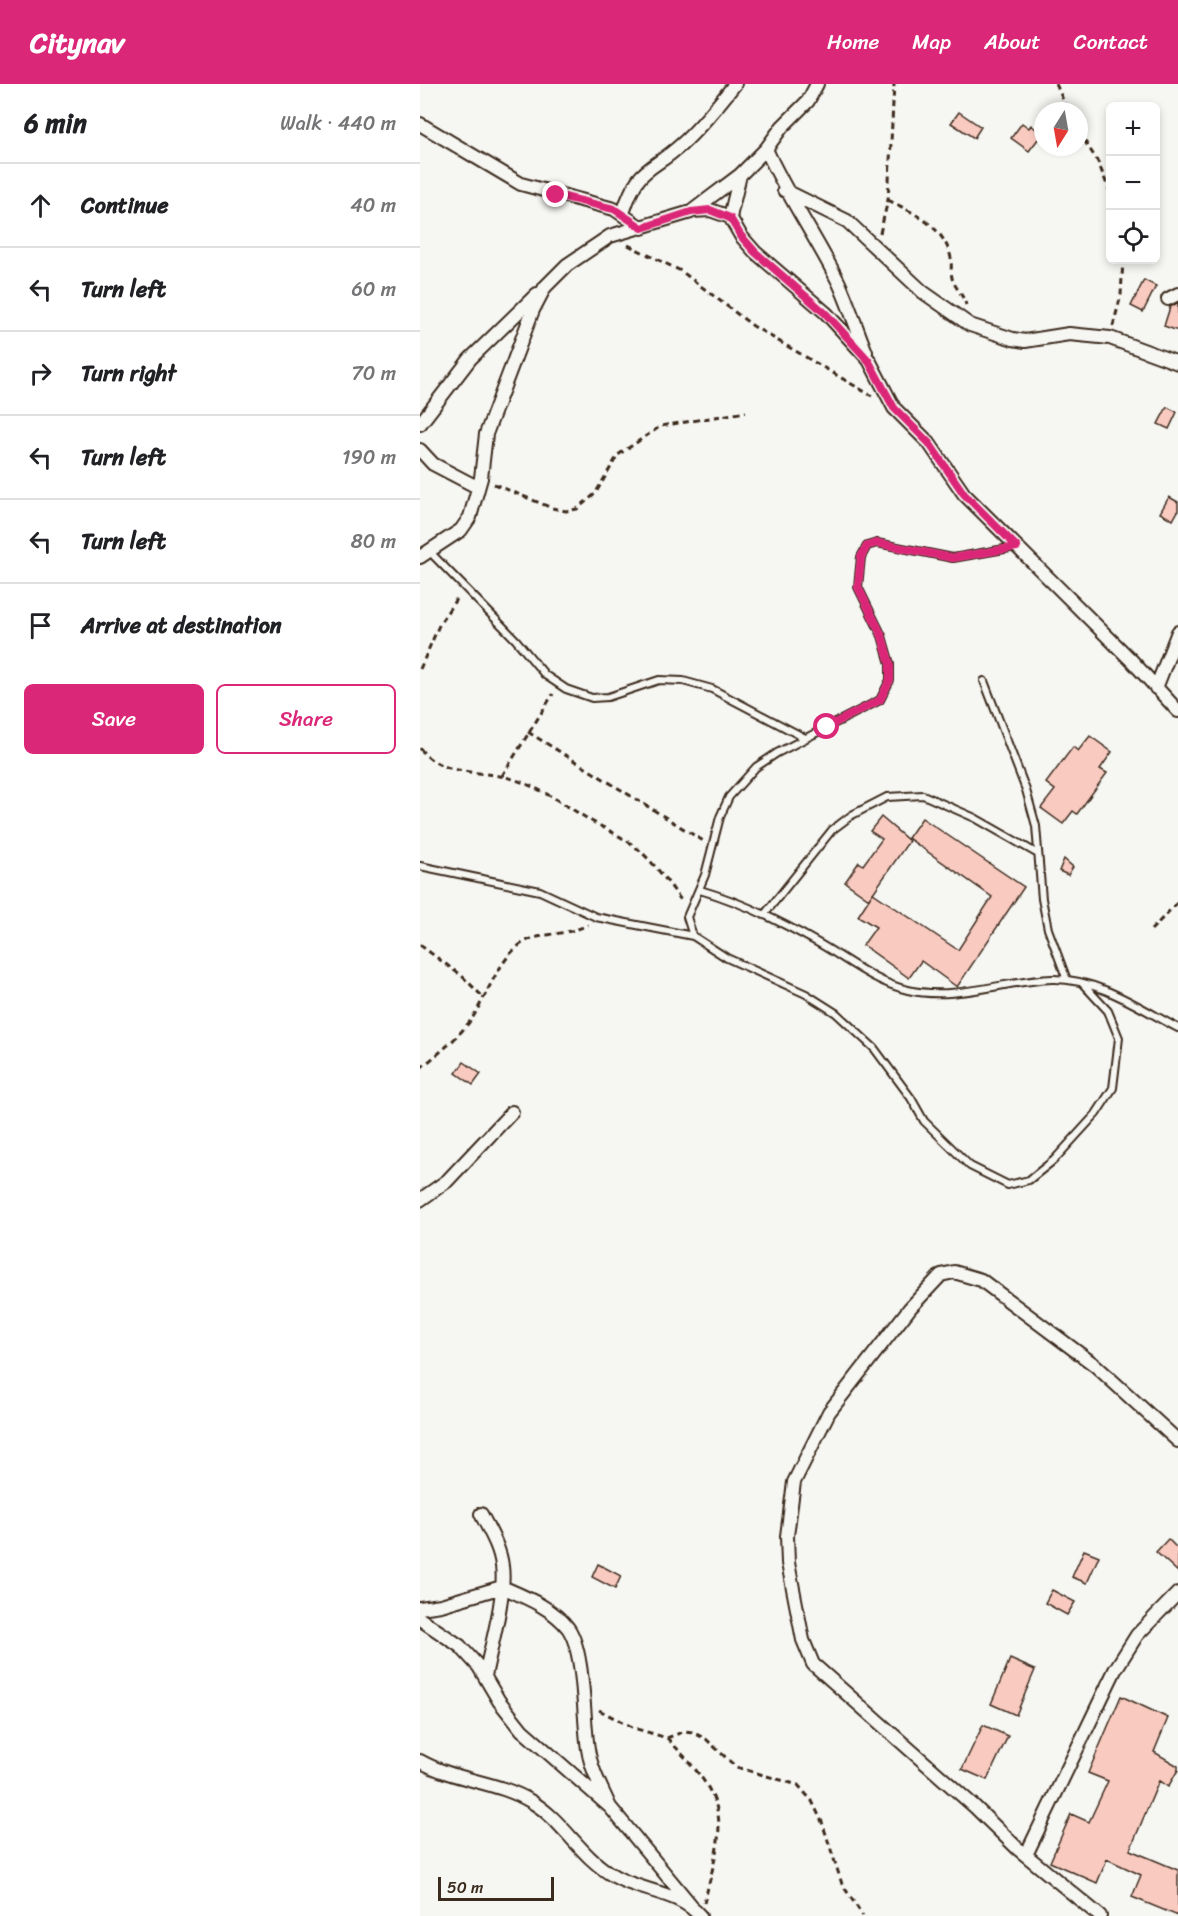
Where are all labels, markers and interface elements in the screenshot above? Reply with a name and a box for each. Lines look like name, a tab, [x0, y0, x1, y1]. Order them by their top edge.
text: Citynav	[30, 18, 124, 67]
text: Home	[827, 23, 879, 61]
text: Map	[912, 23, 951, 61]
text: About	[984, 23, 1041, 61]
text: Contact	[1074, 23, 1148, 61]
text: 6 min	[24, 100, 87, 146]
north arrow	[1034, 102, 1088, 156]
map controls	[1106, 102, 1160, 264]
button: +	[1106, 102, 1160, 156]
text: Walk · 440 m	[280, 106, 396, 141]
button: −	[1106, 156, 1160, 210]
route end	[542, 181, 568, 207]
text: Continue	[81, 186, 169, 225]
text: 40 m	[350, 188, 396, 223]
icon: ahead	[24, 189, 57, 222]
button: locate	[1106, 210, 1160, 264]
text: Turn left	[81, 270, 166, 309]
text: 60 m	[351, 272, 396, 307]
icon: left	[24, 273, 57, 306]
text: Turn right	[81, 354, 176, 393]
text: 70 m	[351, 356, 396, 391]
icon: right	[24, 357, 57, 390]
text: Turn left	[81, 438, 166, 477]
text: 190 m	[342, 440, 396, 475]
icon: left	[24, 441, 57, 474]
text: Turn left	[81, 522, 166, 561]
text: 80 m	[351, 524, 396, 559]
icon: left	[24, 525, 57, 558]
text: Arrive at destination	[81, 606, 282, 645]
icon: arrive	[24, 609, 57, 642]
button: Save	[24, 684, 204, 754]
button: Share	[216, 684, 396, 754]
route start	[813, 713, 839, 739]
text: 50 m	[447, 1873, 483, 1902]
scale bar	[438, 1874, 554, 1902]

